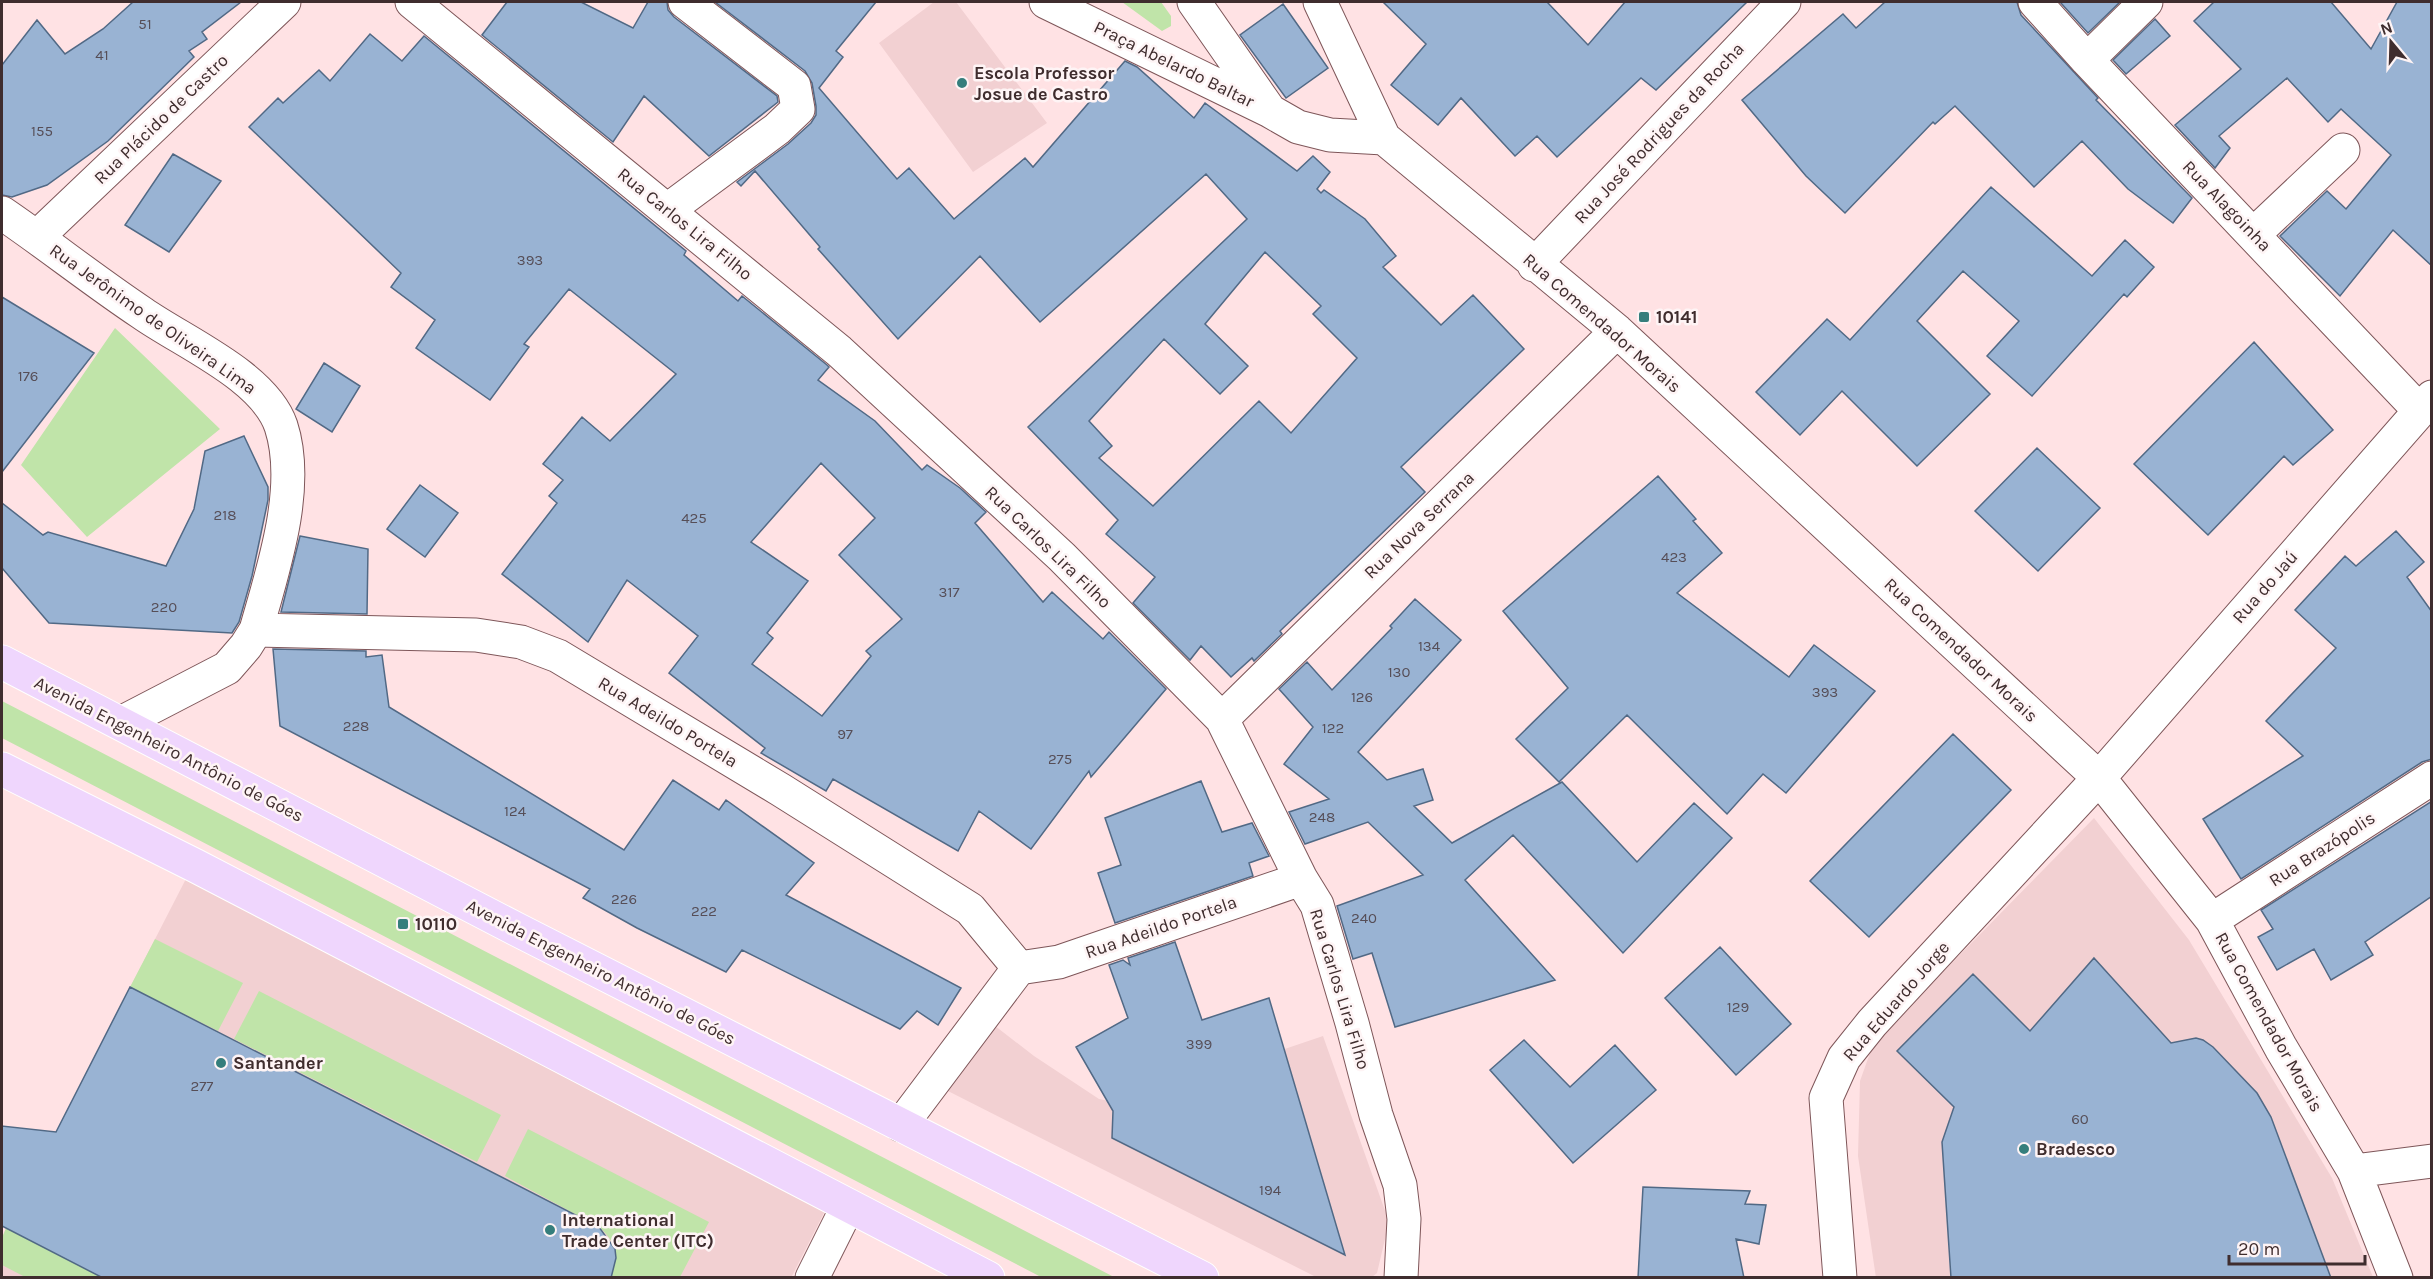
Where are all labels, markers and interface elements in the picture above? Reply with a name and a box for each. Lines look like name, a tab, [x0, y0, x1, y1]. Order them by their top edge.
north arrow	[2361, 12, 2421, 72]
house number: 51	[138, 15, 152, 33]
street label: Praça Abelardo Baltar	[1090, 16, 1258, 113]
text: N	[2378, 17, 2395, 39]
street label: Rua José Rodrigues da Rocha	[1569, 38, 1749, 228]
house number: 41	[95, 46, 109, 64]
street label: Rua Plácido de Castro	[89, 49, 233, 189]
place label: Escola Professor Josue de Castro	[974, 62, 1114, 105]
marker: Escola Professor Josue de Castro	[955, 76, 969, 90]
house number: 155	[31, 122, 53, 140]
street label: Rua Alagoinha	[2178, 156, 2276, 256]
street label: Rua Carlos Lira Filho	[613, 163, 757, 285]
street label: Rua Jerônimo de Oliveira Lima	[45, 239, 261, 399]
street label: Rua Comendador Morais	[1519, 248, 1685, 398]
house number: 393	[517, 251, 543, 269]
place label: 10141	[1656, 306, 1697, 328]
marker: 10141	[1637, 310, 1651, 324]
house number: 176	[18, 367, 38, 385]
street label: Rua Nova Serrana	[1359, 467, 1479, 583]
street label: Rua Carlos Lira Filho	[980, 481, 1116, 613]
house number: 218	[214, 506, 236, 524]
house number: 425	[681, 509, 707, 527]
street label: Rua do Jaú	[2228, 546, 2302, 628]
house number: 423	[1661, 548, 1687, 566]
street label: Rua Comendador Morais	[1880, 573, 2042, 727]
house number: 317	[939, 583, 959, 601]
house number: 220	[151, 598, 177, 616]
house number: 134	[1418, 637, 1441, 655]
house number: 130	[1388, 663, 1410, 681]
street label: Avenida Engenheiro Antônio de Góes	[31, 671, 307, 827]
street label: Rua Adeildo Portela	[594, 672, 742, 772]
house number: 393	[1812, 683, 1838, 701]
house number: 126	[1351, 688, 1373, 706]
house number: 228	[343, 717, 369, 735]
house number: 122	[1322, 719, 1344, 737]
house number: 97	[837, 725, 853, 743]
house number: 275	[1048, 750, 1072, 768]
house number: 124	[504, 802, 527, 820]
street label: Rua Brazópolis	[2265, 806, 2379, 892]
house number: 248	[1309, 808, 1335, 826]
house number: 226	[611, 890, 637, 908]
street label: Rua Adeildo Portela	[1082, 891, 1240, 963]
street label: Avenida Engenheiro Antônio de Góes	[463, 894, 739, 1050]
house number: 222	[691, 902, 717, 920]
street label: Rua Carlos Lira Filho	[1305, 906, 1375, 1072]
house number: 240	[1351, 909, 1377, 927]
place label: 10110	[415, 913, 457, 935]
marker: 10110	[396, 917, 410, 931]
street label: Rua Comendador Morais	[2210, 928, 2328, 1116]
street label: Rua Eduardo Jorge	[1838, 937, 1954, 1065]
house number: 129	[1727, 998, 1749, 1016]
house number: 399	[1186, 1035, 1212, 1053]
place label: Santander	[233, 1052, 323, 1074]
marker: Santander	[214, 1056, 228, 1070]
house number: 277	[191, 1077, 213, 1095]
house number: 60	[2071, 1110, 2089, 1128]
place label: Bradesco	[2036, 1138, 2115, 1160]
marker: Bradesco	[2017, 1142, 2031, 1156]
house number: 194	[1259, 1181, 1282, 1199]
place label: International Trade Center (ITC)	[562, 1209, 714, 1252]
marker: International Trade Center (ITC)	[543, 1223, 557, 1237]
scale bar	[2229, 1228, 2366, 1266]
text: 20 m	[2238, 1238, 2280, 1260]

